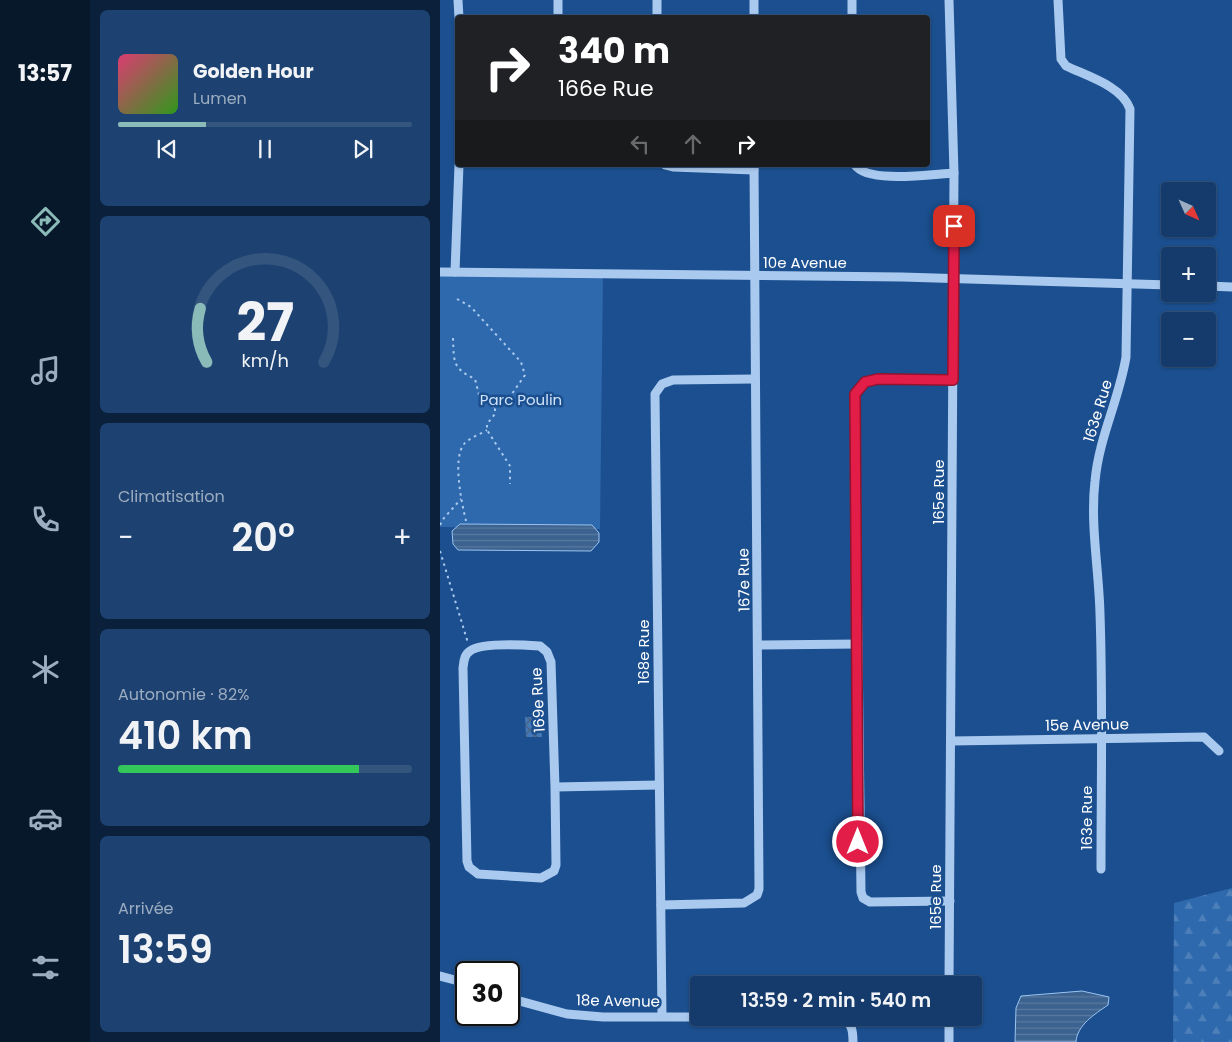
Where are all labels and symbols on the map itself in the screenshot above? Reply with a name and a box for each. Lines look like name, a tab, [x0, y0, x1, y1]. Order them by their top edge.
north arrow	[1161, 182, 1216, 238]
pin	[933, 205, 975, 247]
street label: 10e Avenue	[763, 252, 847, 273]
street label: 163e Rue	[1078, 377, 1117, 445]
park label: Parc Poulin	[480, 389, 562, 410]
street label: 165e Rue	[928, 459, 949, 525]
street label: 167e Rue	[732, 548, 755, 612]
street label: 168e Rue	[633, 619, 654, 685]
street label: 169e Rue	[525, 667, 550, 733]
street label: 15e Avenue	[1045, 713, 1129, 736]
street label: 163e Rue	[1076, 786, 1097, 850]
position arrow	[831, 815, 883, 867]
street label: 165e Rue	[925, 864, 946, 930]
speed limit sign: 30	[455, 961, 520, 1026]
street label: 18e Avenue	[576, 989, 660, 1012]

